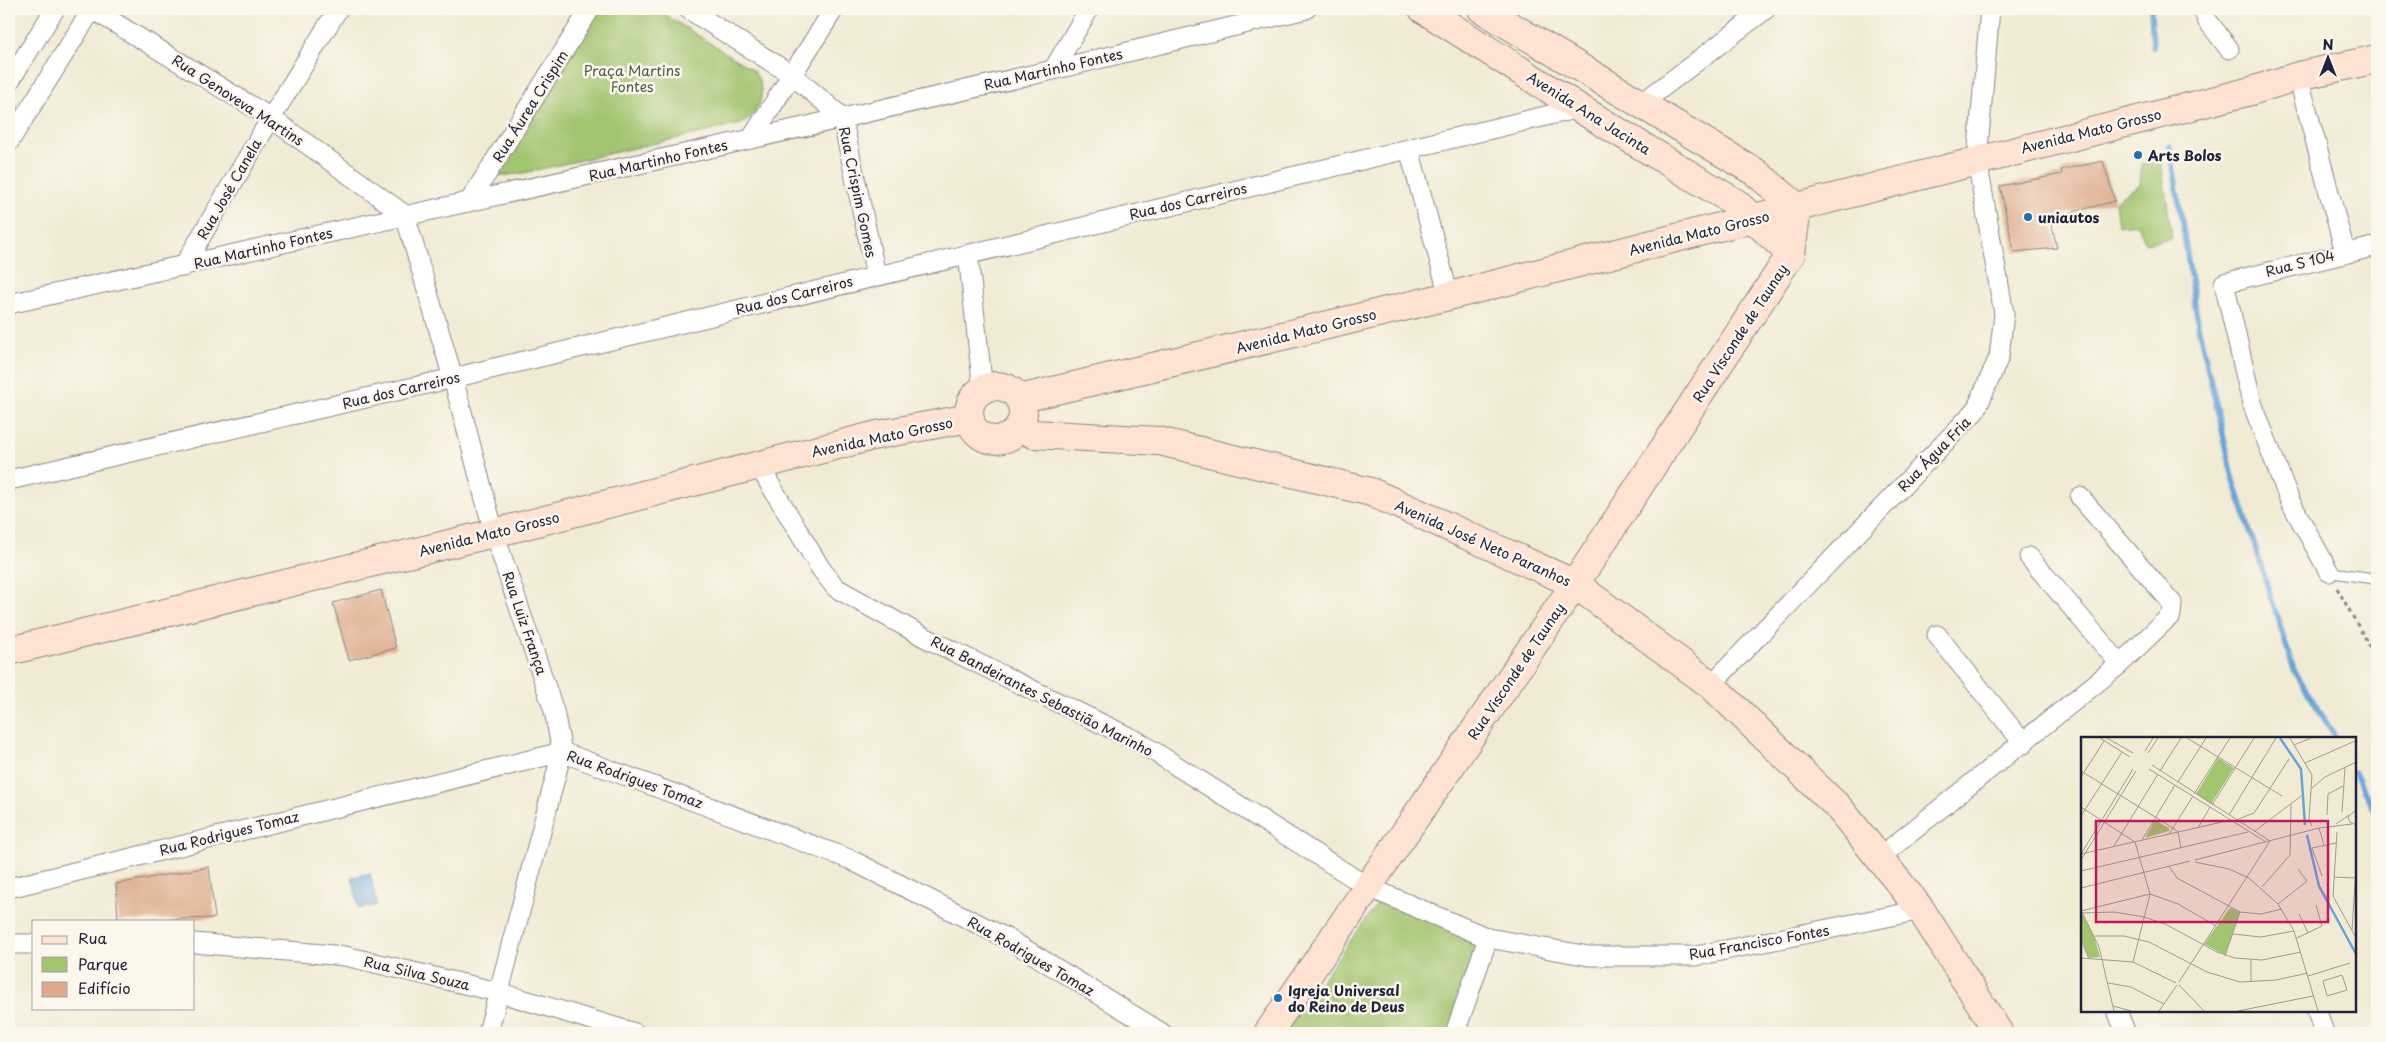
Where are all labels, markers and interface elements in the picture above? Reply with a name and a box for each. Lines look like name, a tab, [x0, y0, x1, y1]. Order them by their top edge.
north arrow	[2304, 32, 2354, 82]
text: N	[2322, 34, 2334, 55]
street label: Rua Martinho Fontes	[982, 43, 1124, 95]
street label: Rua Áurea Crispim	[487, 46, 573, 166]
street label: Rua Genoveva Martins	[168, 49, 308, 151]
park label: Praça Martins Fontes	[583, 60, 681, 97]
street label: Avenida Ana Jacinta	[1523, 66, 1655, 160]
street label: Avenida Mato Grosso	[2019, 103, 2164, 159]
street label: Rua Crispim Gomes	[834, 125, 882, 259]
street label: Rua Martinho Fontes	[587, 134, 729, 186]
street label: Rua José Canela	[192, 135, 266, 243]
place label: Arts Bolos	[2147, 145, 2222, 166]
marker: Arts Bolos	[2132, 149, 2144, 161]
street label: Rua dos Carreiros	[1127, 177, 1249, 225]
street label: Avenida Mato Grosso	[1627, 205, 1772, 261]
place label: uniautos	[2038, 207, 2099, 228]
marker: uniautos	[2022, 211, 2034, 223]
street label: Rua Martinho Fontes	[192, 222, 334, 274]
street label: Rua S 104	[2263, 244, 2337, 282]
street label: Rua Visconde de Taunay	[1687, 260, 1793, 406]
street label: Rua dos Carreiros	[733, 270, 855, 320]
street label: Avenida Mato Grosso	[1234, 303, 1379, 359]
street label: Rua dos Carreiros	[340, 366, 462, 414]
street label: Avenida Mato Grosso	[809, 412, 955, 462]
street label: Rua Água Fria	[1893, 412, 1975, 496]
street label: Avenida José Neto Paranhos	[1392, 495, 1574, 591]
street label: Avenida Mato Grosso	[417, 506, 562, 562]
street label: Rua Luiz França	[497, 568, 553, 678]
street label: Rua Visconde de Taunay	[1462, 598, 1570, 744]
street label: Rua Bandeirantes Sebastião Marinho	[927, 631, 1157, 761]
inset map	[2081, 737, 2356, 1012]
street label: Rua Rodrigues Tomaz	[564, 745, 706, 813]
street label: Rua Rodrigues Tomaz	[157, 805, 301, 861]
street label: Rua Rodrigues Tomaz	[964, 911, 1099, 1001]
street label: Rua Francisco Fontes	[1687, 919, 1831, 965]
legend	[32, 920, 195, 1010]
text: Rua	[78, 926, 107, 949]
street label: Rua Silva Souza	[362, 951, 472, 995]
text: Parque	[78, 952, 128, 975]
text: Edifício	[78, 976, 131, 999]
place label: Igreja Universal do Reino de Deus	[1288, 980, 1405, 1017]
marker: Igreja Universal do Reino de Deus	[1272, 992, 1284, 1004]

